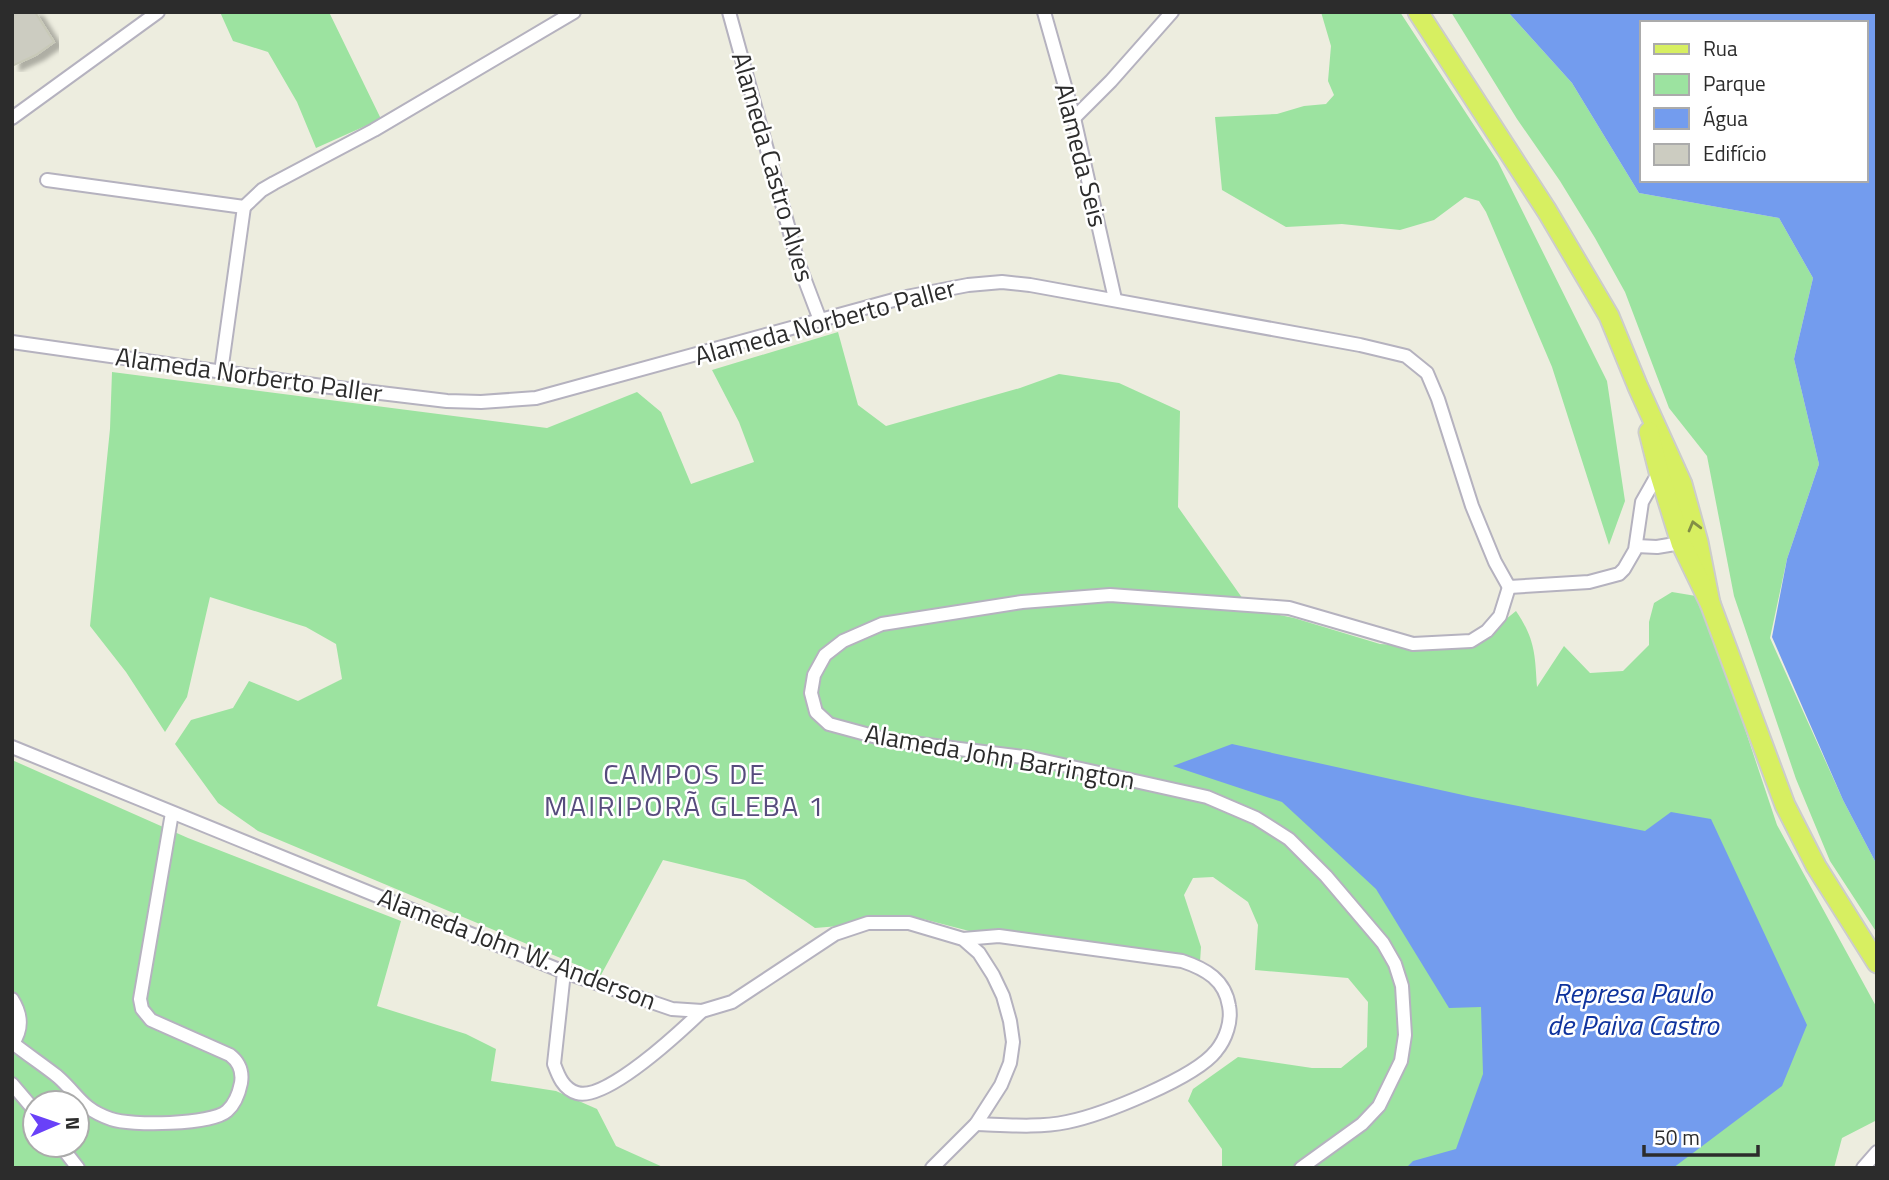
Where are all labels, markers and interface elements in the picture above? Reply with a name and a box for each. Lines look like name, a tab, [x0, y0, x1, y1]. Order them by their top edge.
legend	[1640, 21, 1868, 182]
text: Rua	[1703, 32, 1738, 64]
street label: Alameda Castro Alves	[722, 47, 825, 286]
text: Parque	[1703, 67, 1766, 99]
street label: Alameda Seis	[1045, 79, 1118, 231]
text: Água	[1703, 102, 1748, 134]
text: Edifício	[1703, 137, 1767, 169]
street label: Alameda Norberto Paller	[690, 268, 960, 375]
street label: Alameda Norberto Paller	[113, 336, 385, 413]
one-way arrow	[1687, 520, 1702, 532]
street label: Alameda John Barrington	[862, 714, 1138, 799]
district label: CAMPOS DE MAIRIPORÃ GLEBA 1	[544, 752, 826, 827]
street label: Alameda John W. Anderson	[372, 877, 662, 1020]
water label: Represa Paulo de Paiva Castro	[1547, 971, 1720, 1046]
north arrow	[21, 1089, 91, 1159]
scale bar	[1644, 1114, 1758, 1158]
text: N	[59, 1116, 88, 1130]
text: 50 m	[1654, 1121, 1700, 1153]

